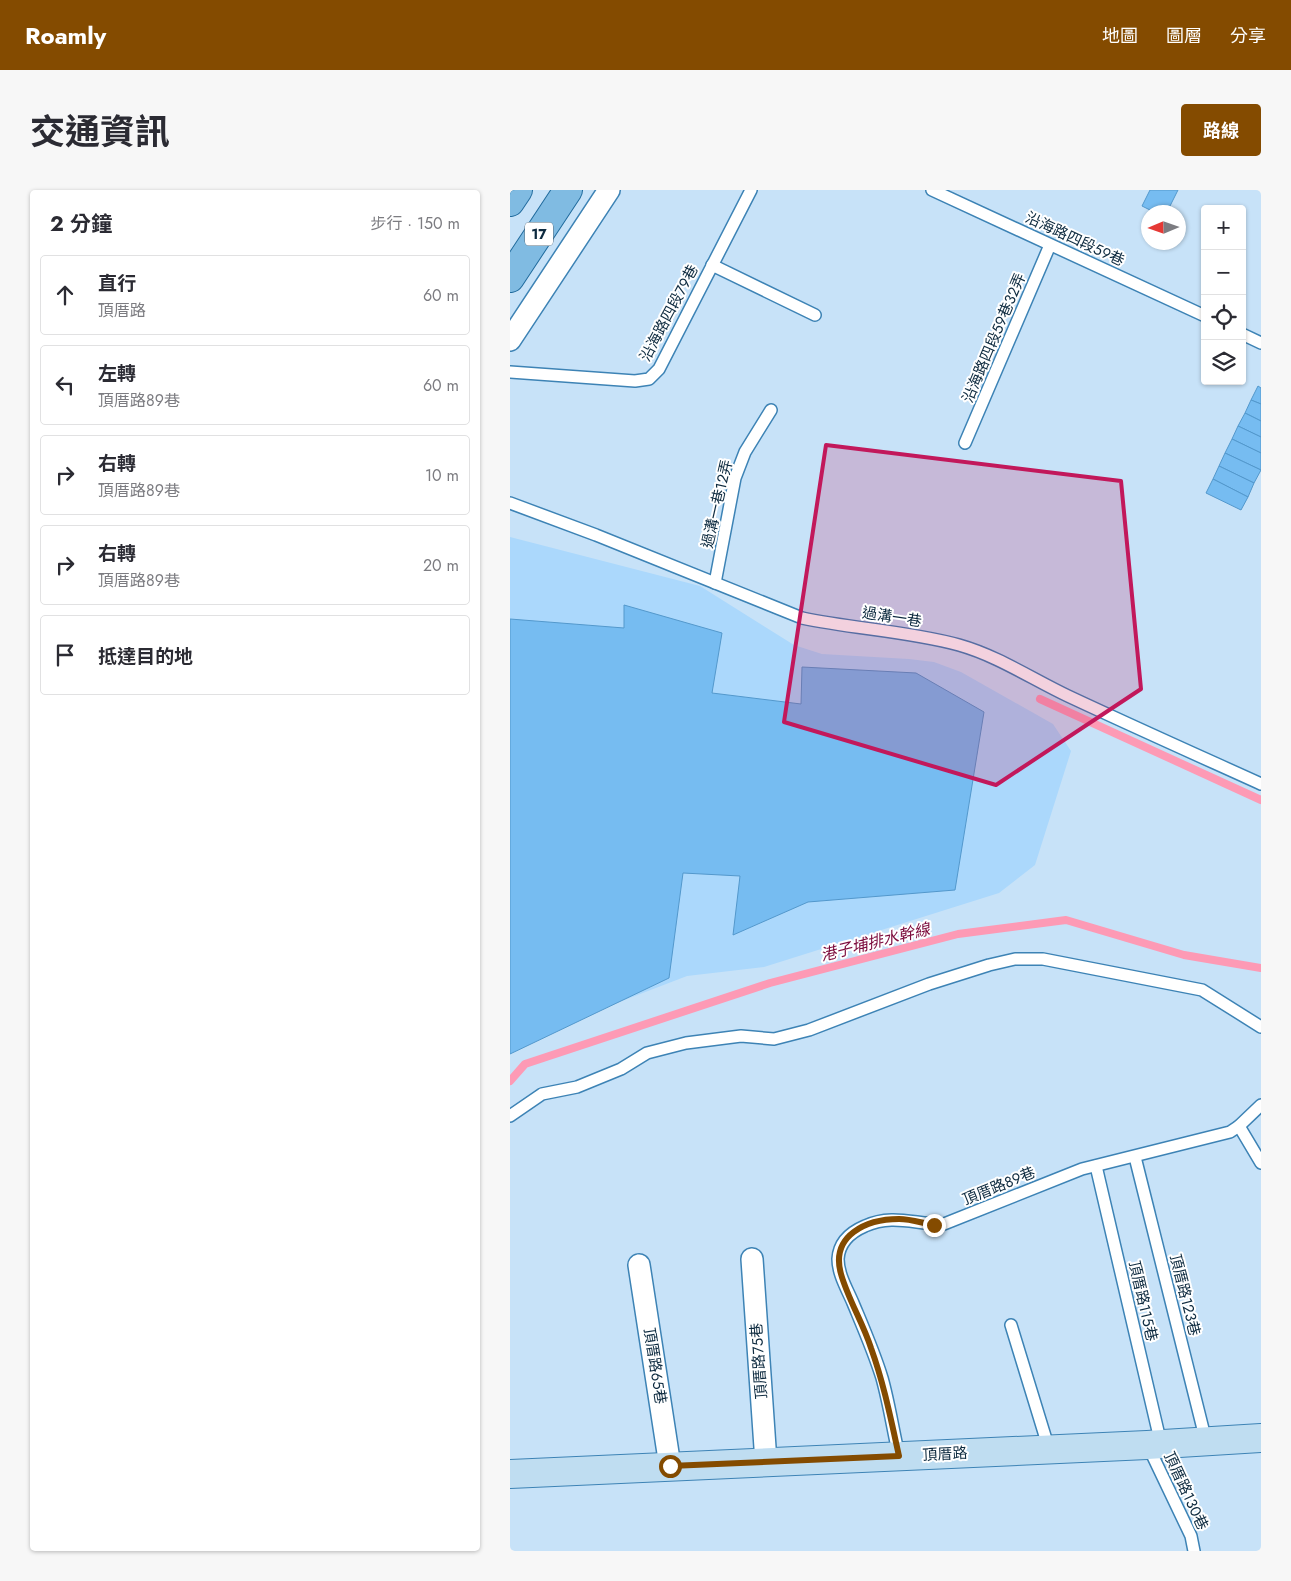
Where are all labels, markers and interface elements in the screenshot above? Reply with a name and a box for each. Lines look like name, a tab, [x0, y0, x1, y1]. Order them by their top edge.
text: Roamly	[25, 18, 106, 53]
text: 地圖	[1102, 23, 1138, 49]
text: 圖層	[1166, 23, 1202, 49]
text: 分享	[1230, 23, 1266, 49]
button: 路線	[1181, 104, 1261, 156]
text: 交通資訊	[30, 107, 170, 157]
north arrow	[1141, 205, 1186, 250]
map controls	[1201, 205, 1246, 385]
button: +	[1201, 205, 1246, 250]
street label: 沿海路四段59巷	[1022, 206, 1128, 272]
text: 2 分鐘	[50, 209, 112, 239]
text: 步行 · 150 m	[370, 212, 460, 235]
road number: 17	[525, 223, 553, 246]
button: −	[1201, 250, 1246, 295]
street label: 沿海路四段79巷	[634, 261, 704, 365]
text: 直行	[98, 270, 136, 297]
street label: 沿海路四段59巷32弄	[957, 270, 1031, 406]
icon: ahead	[51, 281, 79, 309]
text: 60 m	[423, 284, 459, 307]
button: locate	[1201, 295, 1246, 340]
text: 頂厝路	[98, 299, 146, 322]
button: layers	[1201, 340, 1246, 385]
text: 左轉	[98, 360, 136, 387]
icon: left	[51, 371, 79, 399]
text: 60 m	[423, 374, 459, 397]
text: 頂厝路89巷	[98, 389, 180, 412]
text: 右轉	[98, 450, 136, 477]
street label: 過溝一巷12弄	[696, 458, 738, 550]
icon: right	[51, 461, 79, 489]
text: 10 m	[425, 464, 459, 487]
text: 頂厝路89巷	[98, 479, 180, 502]
text: 右轉	[98, 540, 136, 567]
icon: right	[51, 551, 79, 579]
text: 20 m	[423, 554, 459, 577]
text: 頂厝路89巷	[98, 569, 180, 592]
street label: 過溝一巷	[861, 601, 923, 633]
icon: arrive	[51, 641, 79, 669]
text: 抵達目的地	[98, 643, 193, 670]
water label: 港子埔排水幹線	[818, 917, 934, 967]
street label: 頂厝路89巷	[959, 1161, 1039, 1211]
route end	[923, 1214, 946, 1237]
street label: 頂厝路123巷	[1164, 1252, 1206, 1338]
street label: 頂厝路115巷	[1123, 1259, 1163, 1343]
street label: 頂厝路75巷	[745, 1322, 773, 1400]
street label: 頂厝路65巷	[638, 1326, 672, 1406]
street label: 頂厝路	[922, 1442, 968, 1466]
street label: 頂厝路130巷	[1158, 1448, 1214, 1534]
route start	[659, 1455, 682, 1478]

